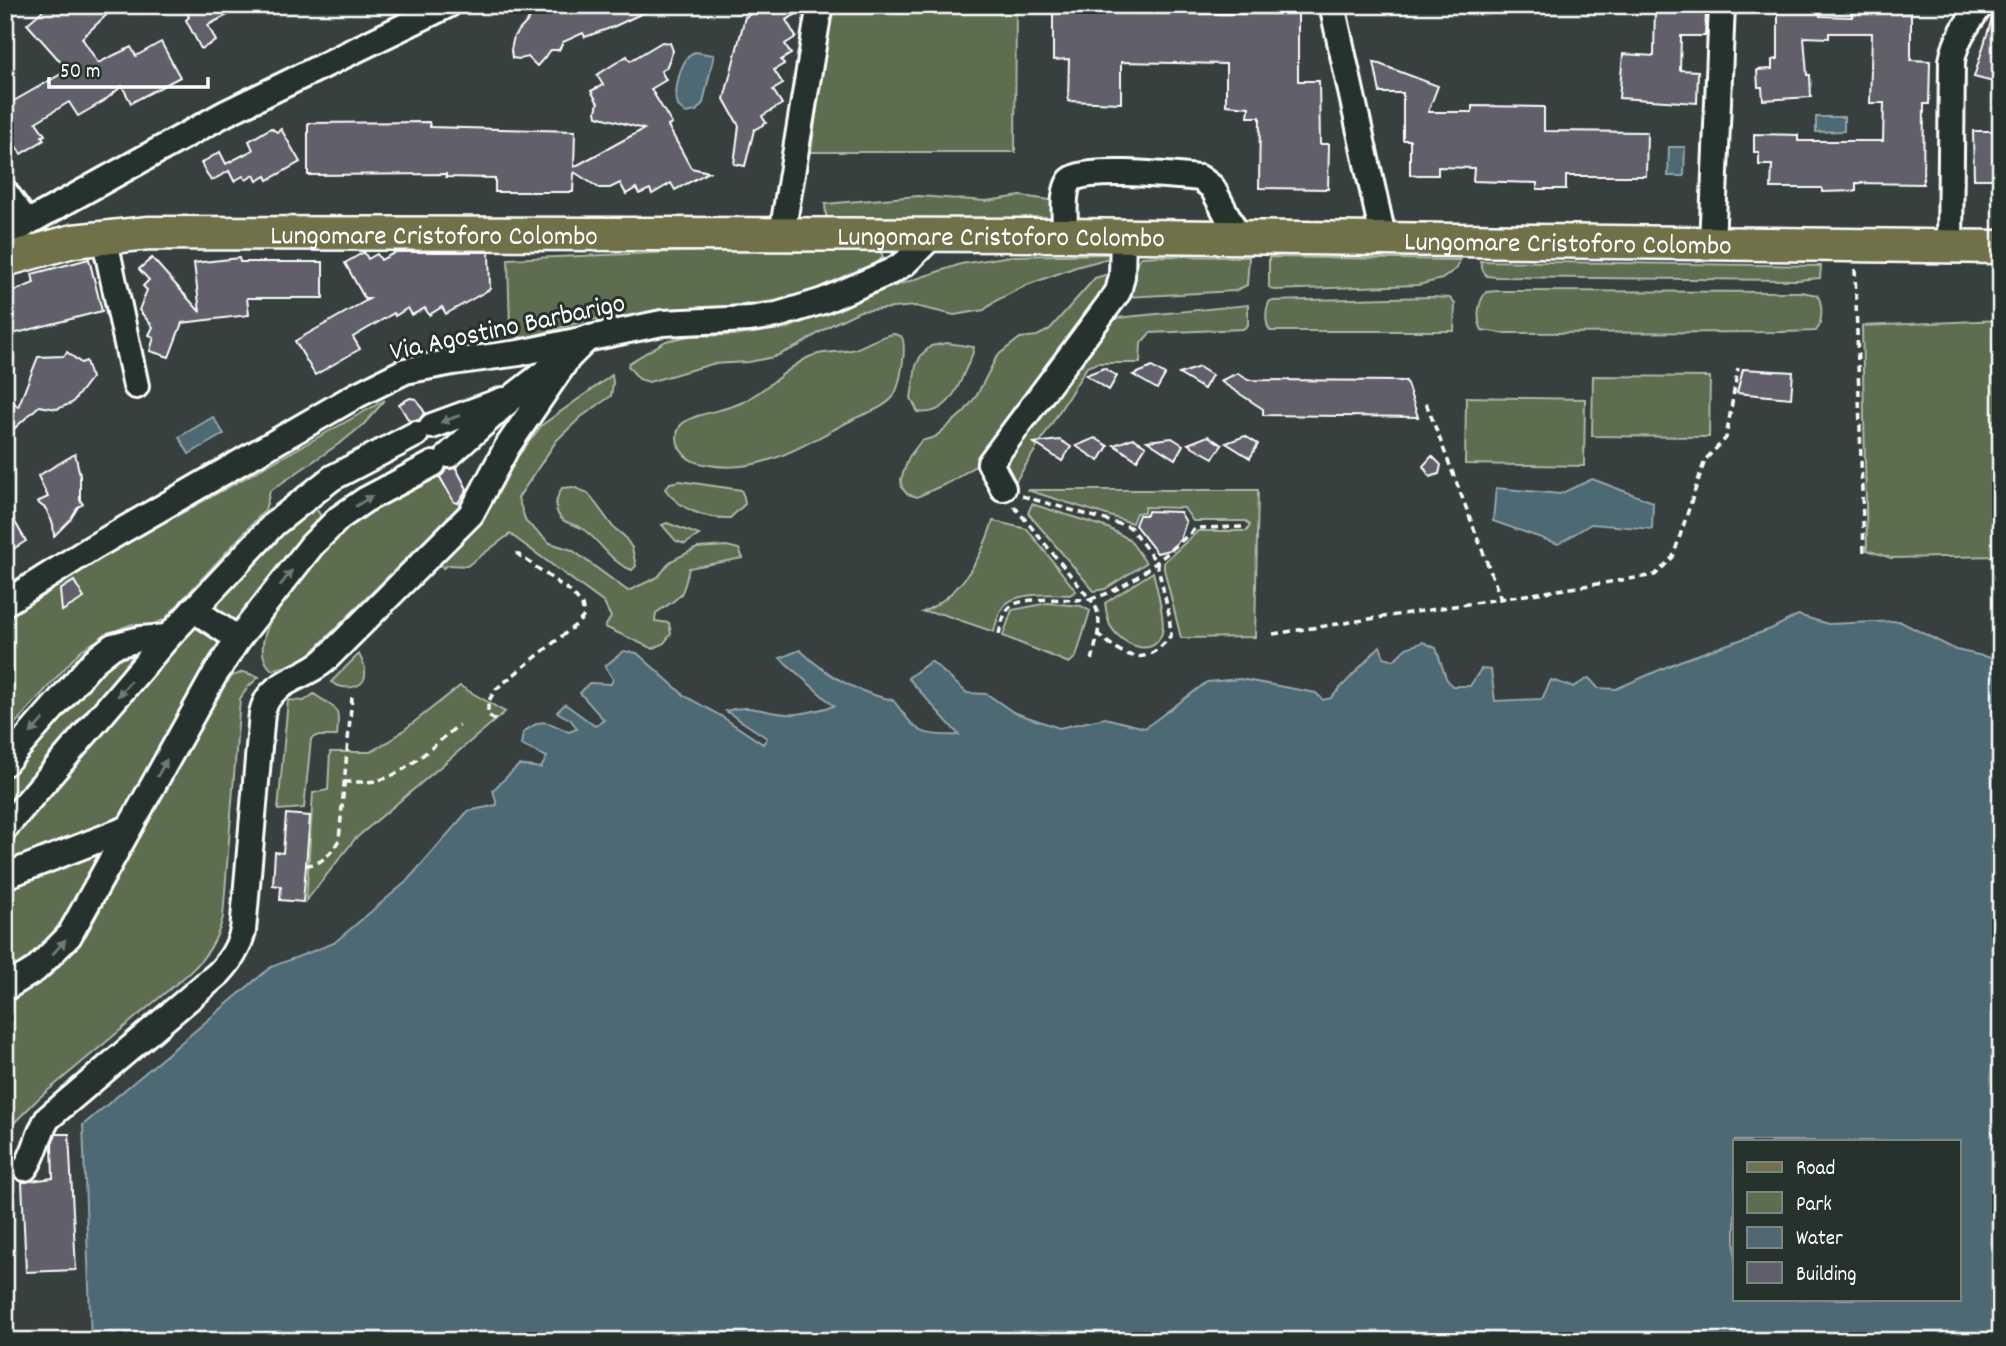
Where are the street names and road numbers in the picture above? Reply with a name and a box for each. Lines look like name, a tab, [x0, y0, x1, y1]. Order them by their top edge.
street label: Lungomare Cristoforo Colombo	[270, 218, 598, 259]
street label: Lungomare Cristoforo Colombo	[837, 220, 1165, 261]
street label: Lungomare Cristoforo Colombo	[1404, 224, 1732, 269]
street label: Via Agostino Barbarigo	[387, 285, 629, 374]

